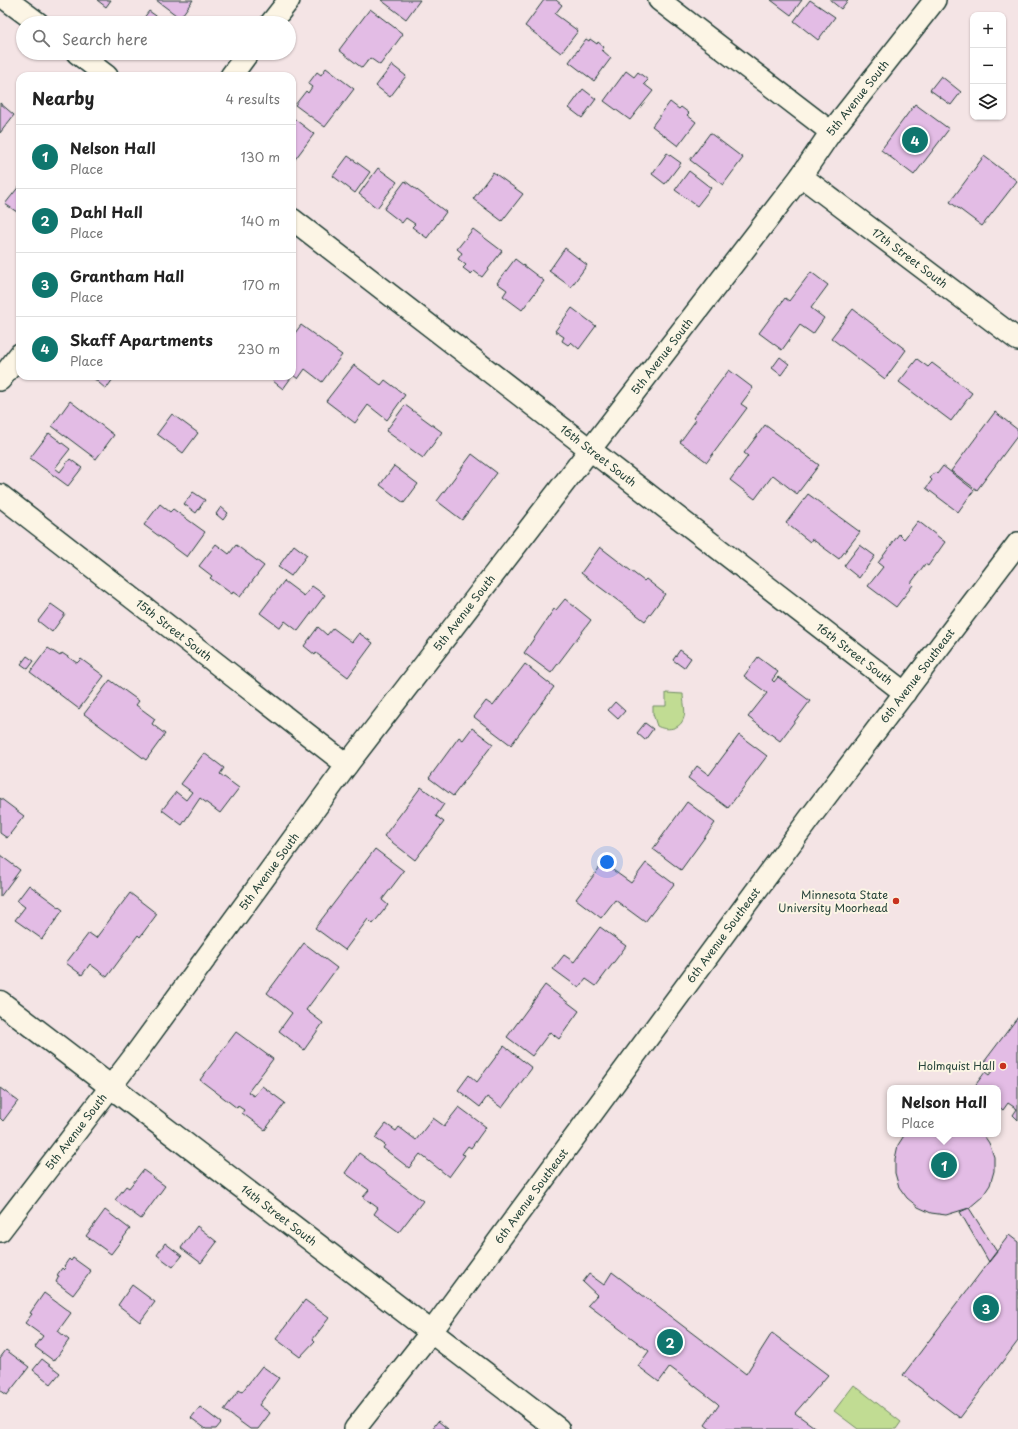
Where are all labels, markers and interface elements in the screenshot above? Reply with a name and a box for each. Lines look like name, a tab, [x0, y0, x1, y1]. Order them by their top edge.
map controls	[970, 12, 1006, 120]
button: +	[970, 12, 1006, 48]
search box	[16, 16, 296, 60]
icon: search	[30, 27, 52, 49]
text: Search here	[62, 27, 148, 50]
button: −	[970, 48, 1006, 84]
street label: 5th Avenue South	[822, 56, 893, 140]
button: layers	[970, 84, 1006, 120]
text: Nearby	[32, 85, 94, 111]
text: 4 results	[226, 89, 280, 108]
pin: 4	[902, 125, 928, 155]
text: Nelson Hall	[70, 136, 155, 159]
text: 1	[42, 147, 48, 166]
text: 130 m	[241, 147, 280, 166]
text: Place	[70, 159, 103, 178]
text: Dahl Hall	[70, 200, 143, 223]
text: 2	[40, 211, 50, 230]
text: 140 m	[241, 211, 280, 230]
text: Place	[70, 223, 103, 242]
street label: 17th Street South	[868, 223, 951, 292]
text: Grantham Hall	[70, 264, 184, 287]
text: 3	[41, 275, 49, 294]
text: 170 m	[242, 275, 280, 294]
text: Place	[70, 287, 103, 306]
street label: 5th Avenue South	[627, 314, 697, 398]
text: Skaff Apartments	[70, 328, 213, 351]
text: 4	[41, 339, 49, 358]
text: 230 m	[238, 339, 280, 358]
text: Place	[70, 351, 103, 370]
street label: 16th Street South	[557, 420, 640, 490]
street label: 5th Avenue South	[429, 571, 499, 655]
street label: 15th Street South	[132, 595, 216, 665]
street label: 16th Street South	[813, 618, 897, 689]
street label: 6th Avenue Southeast	[876, 624, 959, 726]
street label: 5th Avenue South	[234, 829, 303, 914]
your location	[597, 852, 617, 872]
street label: 6th Avenue Southeast	[682, 883, 764, 986]
place label: Minnesota State University Moorhead	[778, 886, 889, 916]
marker: Minnesota State University Moorhead	[891, 896, 901, 906]
place label: Holmquist Hall	[918, 1057, 995, 1074]
marker: Holmquist Hall	[998, 1061, 1008, 1071]
popup	[887, 1085, 1001, 1137]
street label: 5th Avenue South	[41, 1090, 111, 1173]
text: Nelson Hall	[901, 1090, 987, 1113]
text: Place	[901, 1113, 934, 1132]
street label: 6th Avenue Southeast	[490, 1144, 572, 1247]
pin: 1	[931, 1150, 957, 1180]
street label: 14th Street South	[237, 1180, 321, 1250]
pin: 3	[973, 1293, 999, 1323]
pin: 2	[657, 1327, 683, 1357]

